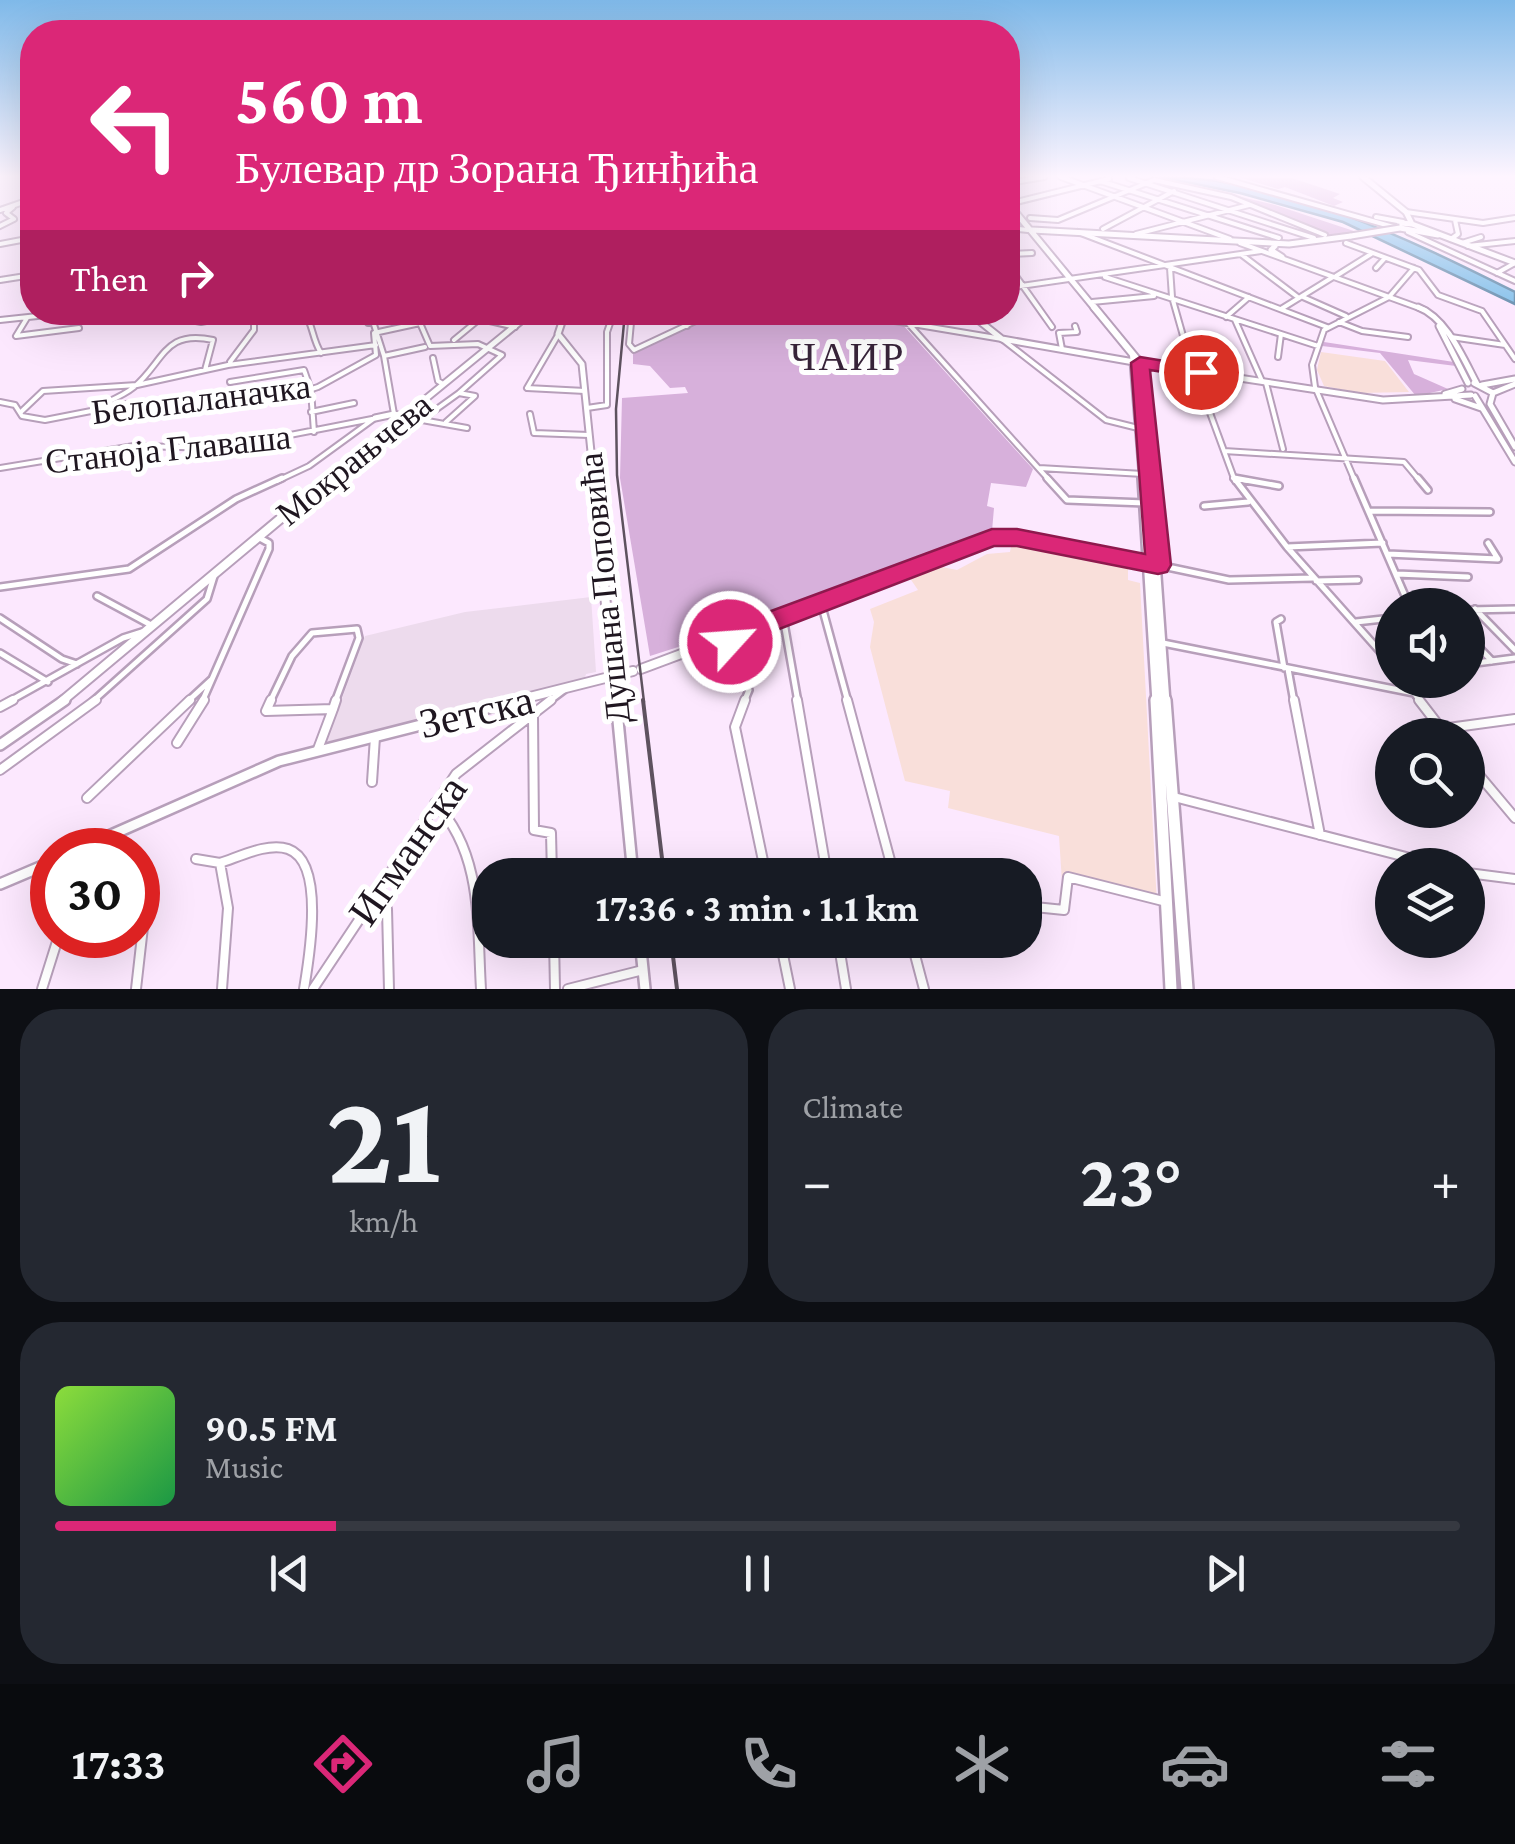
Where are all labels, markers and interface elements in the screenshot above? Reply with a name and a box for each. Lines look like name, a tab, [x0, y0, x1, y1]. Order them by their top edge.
icon: left	[70, 60, 200, 190]
text: 560 m	[235, 60, 423, 138]
text: Булевар др Зорана Ђинђића	[235, 143, 758, 193]
icon: right	[168, 250, 223, 305]
text: Then	[70, 257, 148, 299]
pin	[1159, 330, 1244, 415]
district label: ЧАИР	[790, 334, 906, 379]
icon: arrive	[1174, 345, 1229, 400]
street label: Белопаланачка	[89, 367, 313, 432]
street label: Мокрањчева	[269, 385, 440, 534]
street label: Станоја Главаша	[43, 417, 293, 482]
street label: Душана Поповића	[571, 450, 638, 725]
map controls	[1375, 588, 1485, 958]
button: sound	[1375, 588, 1485, 698]
position arrow	[678, 590, 782, 694]
street label: Зетска	[415, 676, 538, 747]
button: search	[1375, 718, 1485, 828]
street label: Игманска	[339, 766, 476, 934]
speed limit sign: 30	[30, 828, 160, 958]
button: layers	[1375, 848, 1485, 958]
text: 17:36 · 3 min · 1.1 km	[595, 887, 919, 929]
text: 21	[326, 1065, 441, 1210]
text: Climate	[803, 1089, 903, 1125]
text: 23°	[1080, 1139, 1183, 1222]
text: −	[803, 1151, 832, 1212]
text: +	[1431, 1151, 1460, 1212]
text: km/h	[349, 1203, 418, 1239]
text: 90.5 FM	[205, 1407, 337, 1449]
text: Music	[205, 1449, 283, 1485]
icon: previous	[262, 1546, 317, 1601]
icon: pause	[730, 1546, 785, 1601]
icon: next	[1198, 1546, 1253, 1601]
icon: directions	[308, 1729, 378, 1799]
icon: music	[521, 1729, 591, 1799]
icon: phone	[734, 1729, 804, 1799]
icon: climate	[947, 1729, 1017, 1799]
icon: car	[1160, 1729, 1230, 1799]
icon: filters	[1373, 1729, 1443, 1799]
text: 17:33	[71, 1739, 166, 1789]

